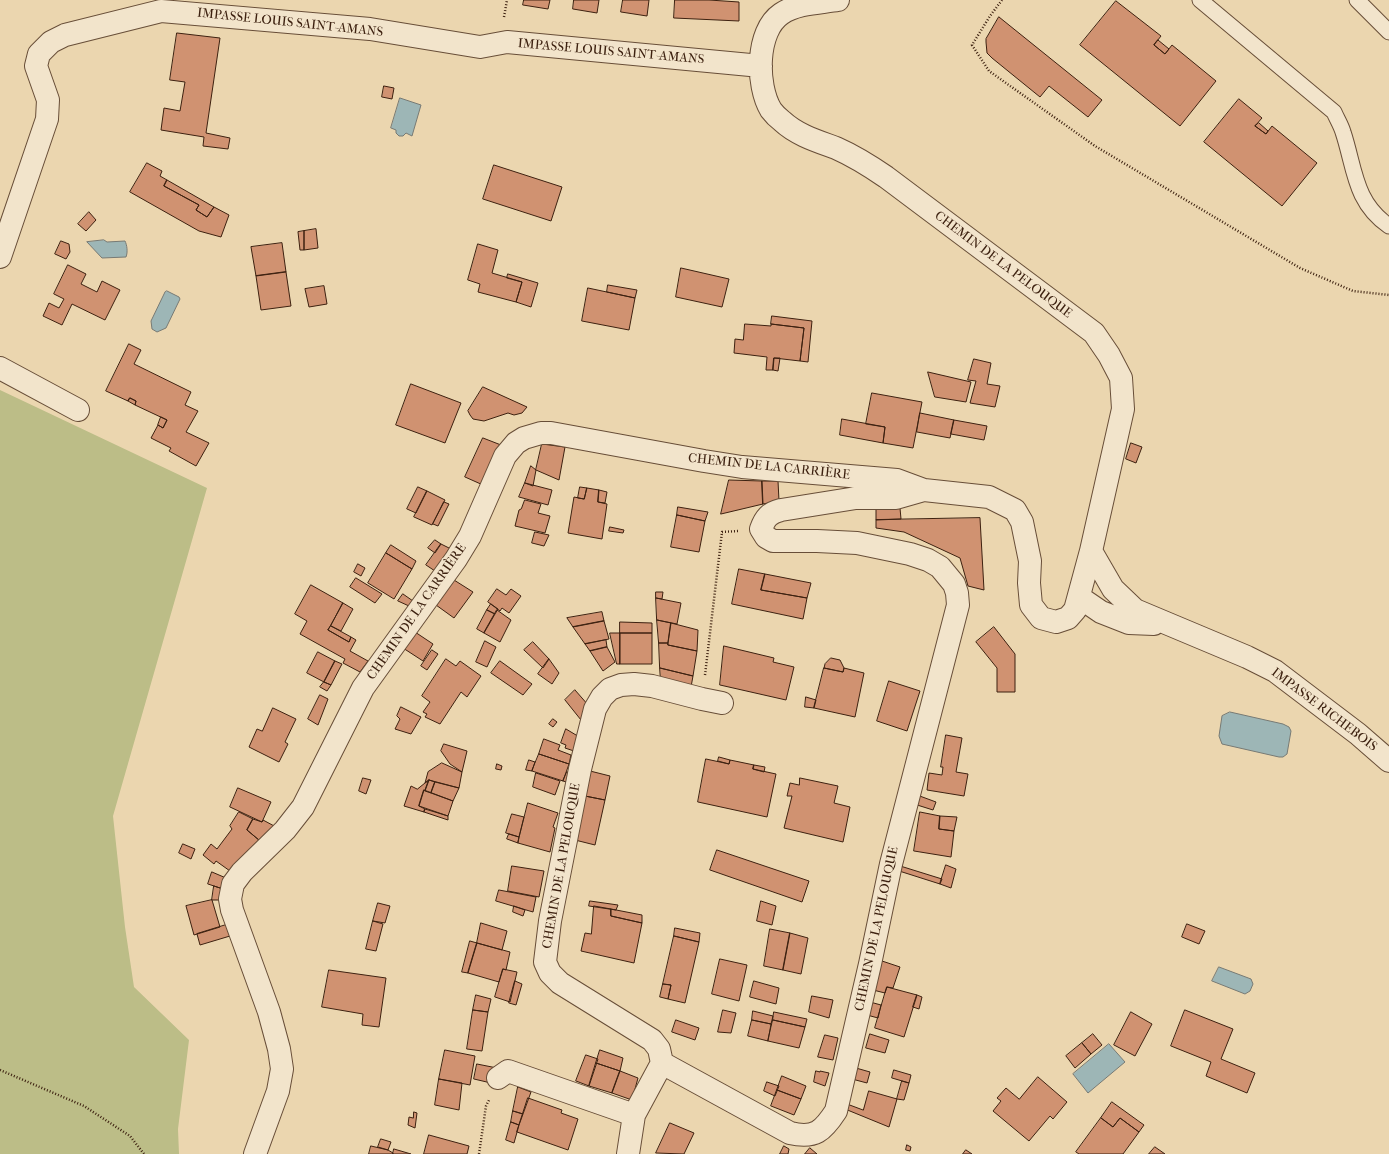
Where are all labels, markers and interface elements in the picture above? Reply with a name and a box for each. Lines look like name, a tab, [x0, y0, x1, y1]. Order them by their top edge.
street label: IMPASSE LOUIS SAINT-AMANS	[196, 5, 384, 41]
street label: IMPASSE LOUIS SAINT-AMANS	[517, 36, 705, 68]
street label: CHEMIN DE LA PELOUQUE	[931, 208, 1075, 322]
street label: CHEMIN DE LA CARRIÈRE	[687, 451, 851, 483]
street label: CHEMIN DE LA CARRIÈRE	[364, 541, 470, 683]
street label: IMPASSE RICHEBOIS	[1268, 665, 1380, 755]
street label: CHEMIN DE LA PELOUQUE	[540, 782, 584, 950]
street label: CHEMIN DE LA PELOUQUE	[852, 845, 902, 1013]

